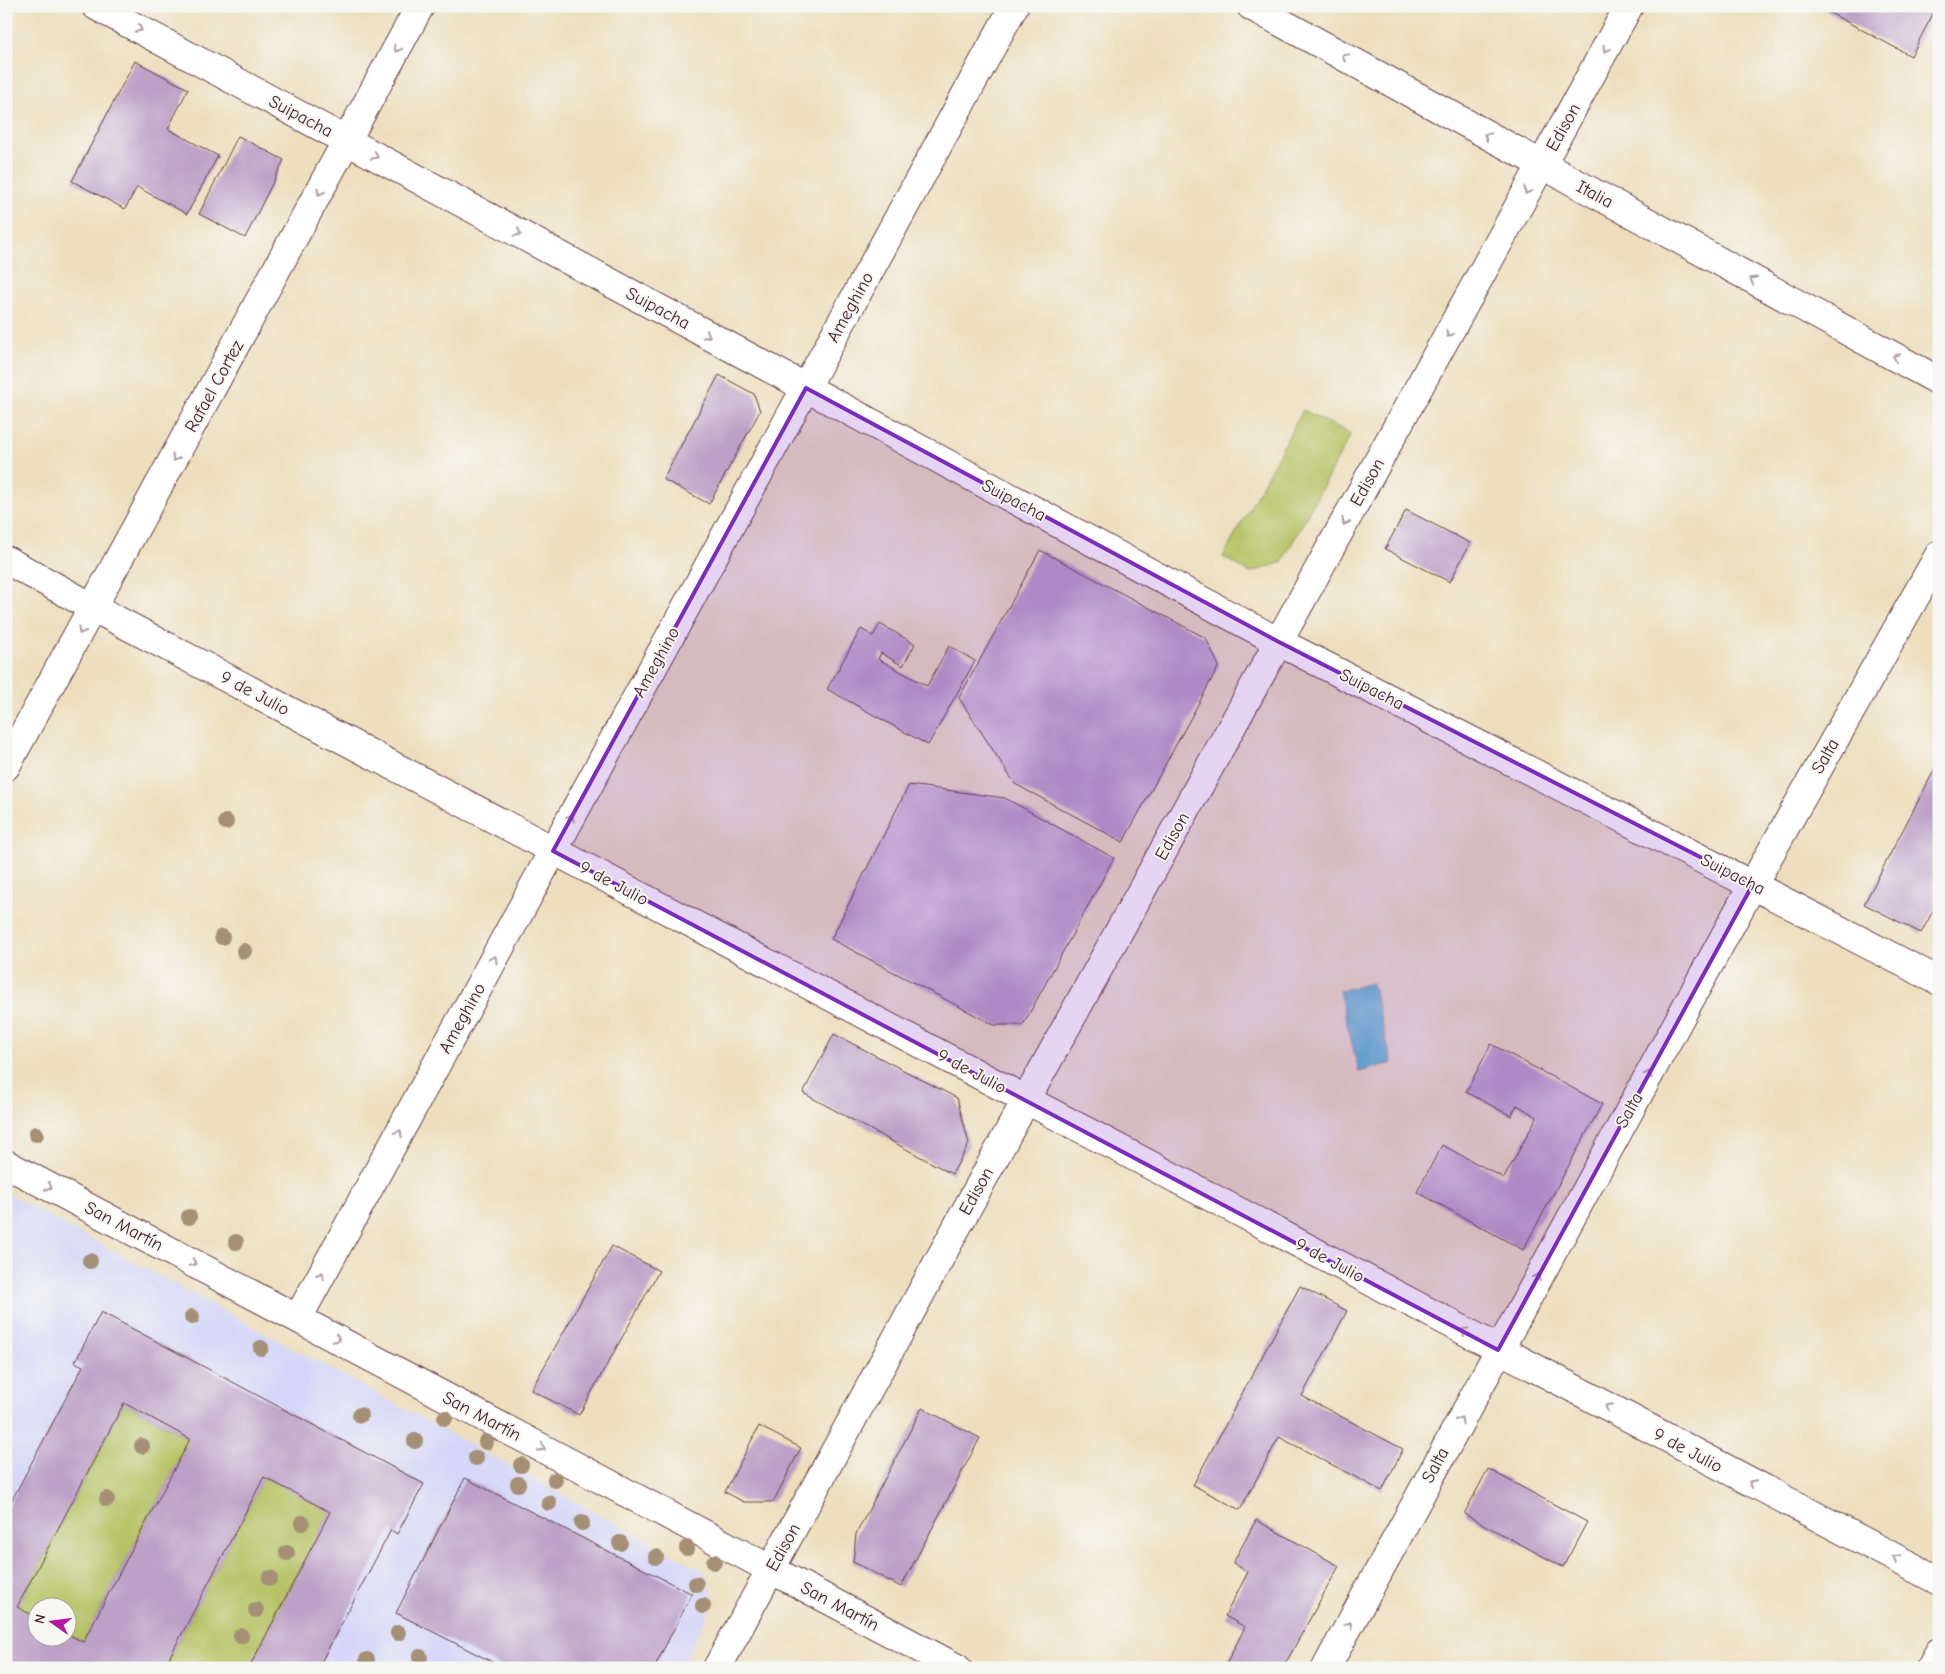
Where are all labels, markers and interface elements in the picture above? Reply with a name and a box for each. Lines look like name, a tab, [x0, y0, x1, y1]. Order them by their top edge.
one-way arrow	[134, 23, 143, 33]
one-way arrow	[393, 44, 403, 53]
one-way arrow	[1602, 44, 1612, 53]
one-way arrow	[1341, 54, 1350, 64]
street label: Suipacha	[265, 91, 336, 142]
street label: Edison	[1542, 100, 1585, 155]
one-way arrow	[1484, 132, 1493, 142]
one-way arrow	[369, 150, 378, 160]
street label: Italia	[1573, 176, 1617, 213]
one-way arrow	[1523, 186, 1533, 195]
one-way arrow	[316, 187, 326, 196]
one-way arrow	[513, 227, 522, 237]
street label: Ameghino	[823, 268, 878, 346]
one-way arrow	[1749, 276, 1758, 286]
street label: Suipacha	[622, 283, 693, 334]
one-way arrow	[1445, 328, 1455, 337]
one-way arrow	[702, 329, 711, 339]
street label: Rafael Cortez	[181, 336, 248, 436]
one-way arrow	[1892, 354, 1901, 364]
one-way arrow	[171, 453, 181, 462]
street label: Edison	[1346, 455, 1389, 510]
street label: Suipacha	[978, 475, 1049, 526]
one-way arrow	[1341, 517, 1351, 526]
street label: Ameghino	[629, 623, 684, 701]
one-way arrow	[77, 626, 87, 635]
street label: Suipacha	[1336, 664, 1408, 715]
street label: 9 de Julio	[217, 667, 293, 720]
street label: Salta	[1807, 735, 1844, 778]
street label: Edison	[1151, 809, 1194, 864]
one-way arrow	[565, 813, 575, 822]
street label: Suipacha	[1697, 849, 1769, 900]
street label: 9 de Julio	[576, 857, 652, 910]
one-way arrow	[487, 955, 497, 964]
street label: Ameghino	[435, 979, 490, 1057]
street label: 9 de Julio	[934, 1045, 1010, 1098]
one-way arrow	[1643, 1070, 1653, 1079]
street label: Salta	[1611, 1089, 1648, 1132]
one-way arrow	[393, 1129, 403, 1138]
street label: Edison	[955, 1164, 998, 1219]
one-way arrow	[44, 1181, 53, 1191]
street label: San Martín	[81, 1197, 167, 1256]
street label: 9 de Julio	[1292, 1234, 1368, 1287]
one-way arrow	[188, 1257, 197, 1267]
one-way arrow	[315, 1272, 325, 1281]
one-way arrow	[1531, 1274, 1541, 1283]
one-way arrow	[1461, 1327, 1470, 1337]
one-way arrow	[332, 1333, 341, 1343]
street label: San Martín	[439, 1387, 525, 1446]
one-way arrow	[1604, 1403, 1613, 1413]
one-way arrow	[1453, 1417, 1463, 1426]
street label: 9 de Julio	[1650, 1424, 1726, 1477]
one-way arrow	[537, 1442, 546, 1452]
street label: Salta	[1417, 1444, 1453, 1487]
one-way arrow	[1748, 1479, 1757, 1489]
street label: Edison	[762, 1520, 805, 1575]
one-way arrow	[1892, 1554, 1901, 1564]
street label: San Martín	[797, 1577, 883, 1636]
north arrow	[28, 1596, 78, 1646]
text: N	[31, 1612, 49, 1625]
one-way arrow	[1343, 1621, 1353, 1630]

